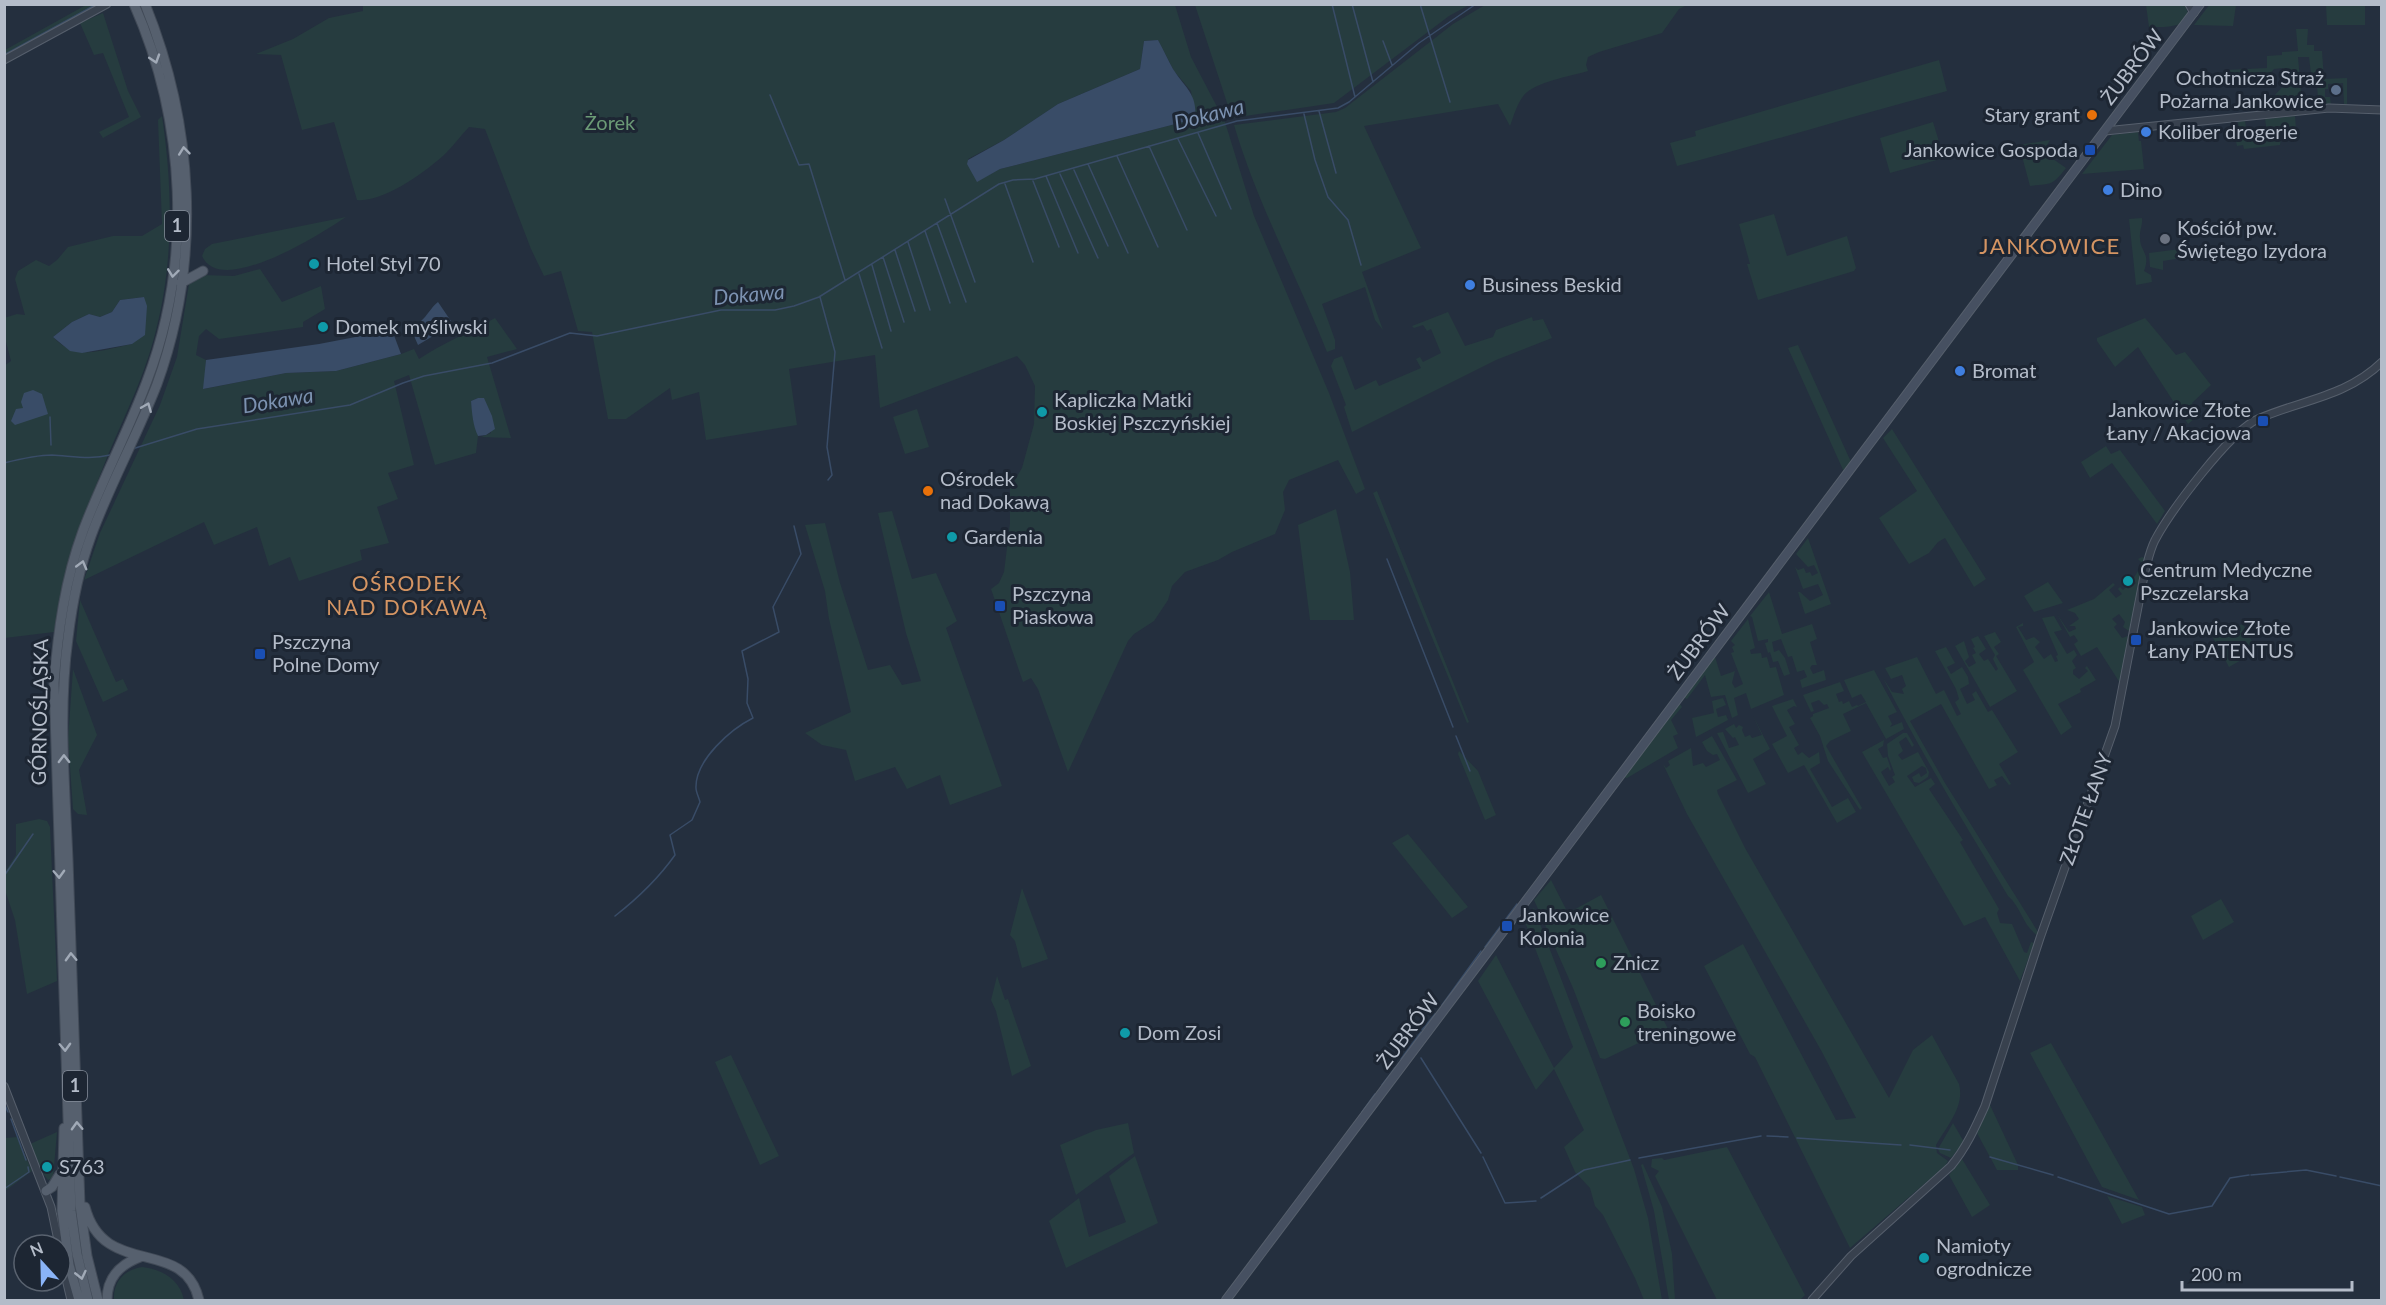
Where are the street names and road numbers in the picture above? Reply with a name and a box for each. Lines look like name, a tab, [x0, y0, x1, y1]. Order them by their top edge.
street label: ŻUBRÓW	[2095, 24, 2168, 109]
road number: 1	[165, 211, 189, 241]
street label: ŻUBRÓW	[1662, 599, 1735, 684]
street label: GÓRNOŚLĄSKA	[26, 638, 52, 786]
street label: ZŁOTE ŁANY	[2054, 749, 2117, 868]
street label: ŻUBRÓW	[1371, 988, 1444, 1073]
road number: 1	[63, 1071, 87, 1101]

